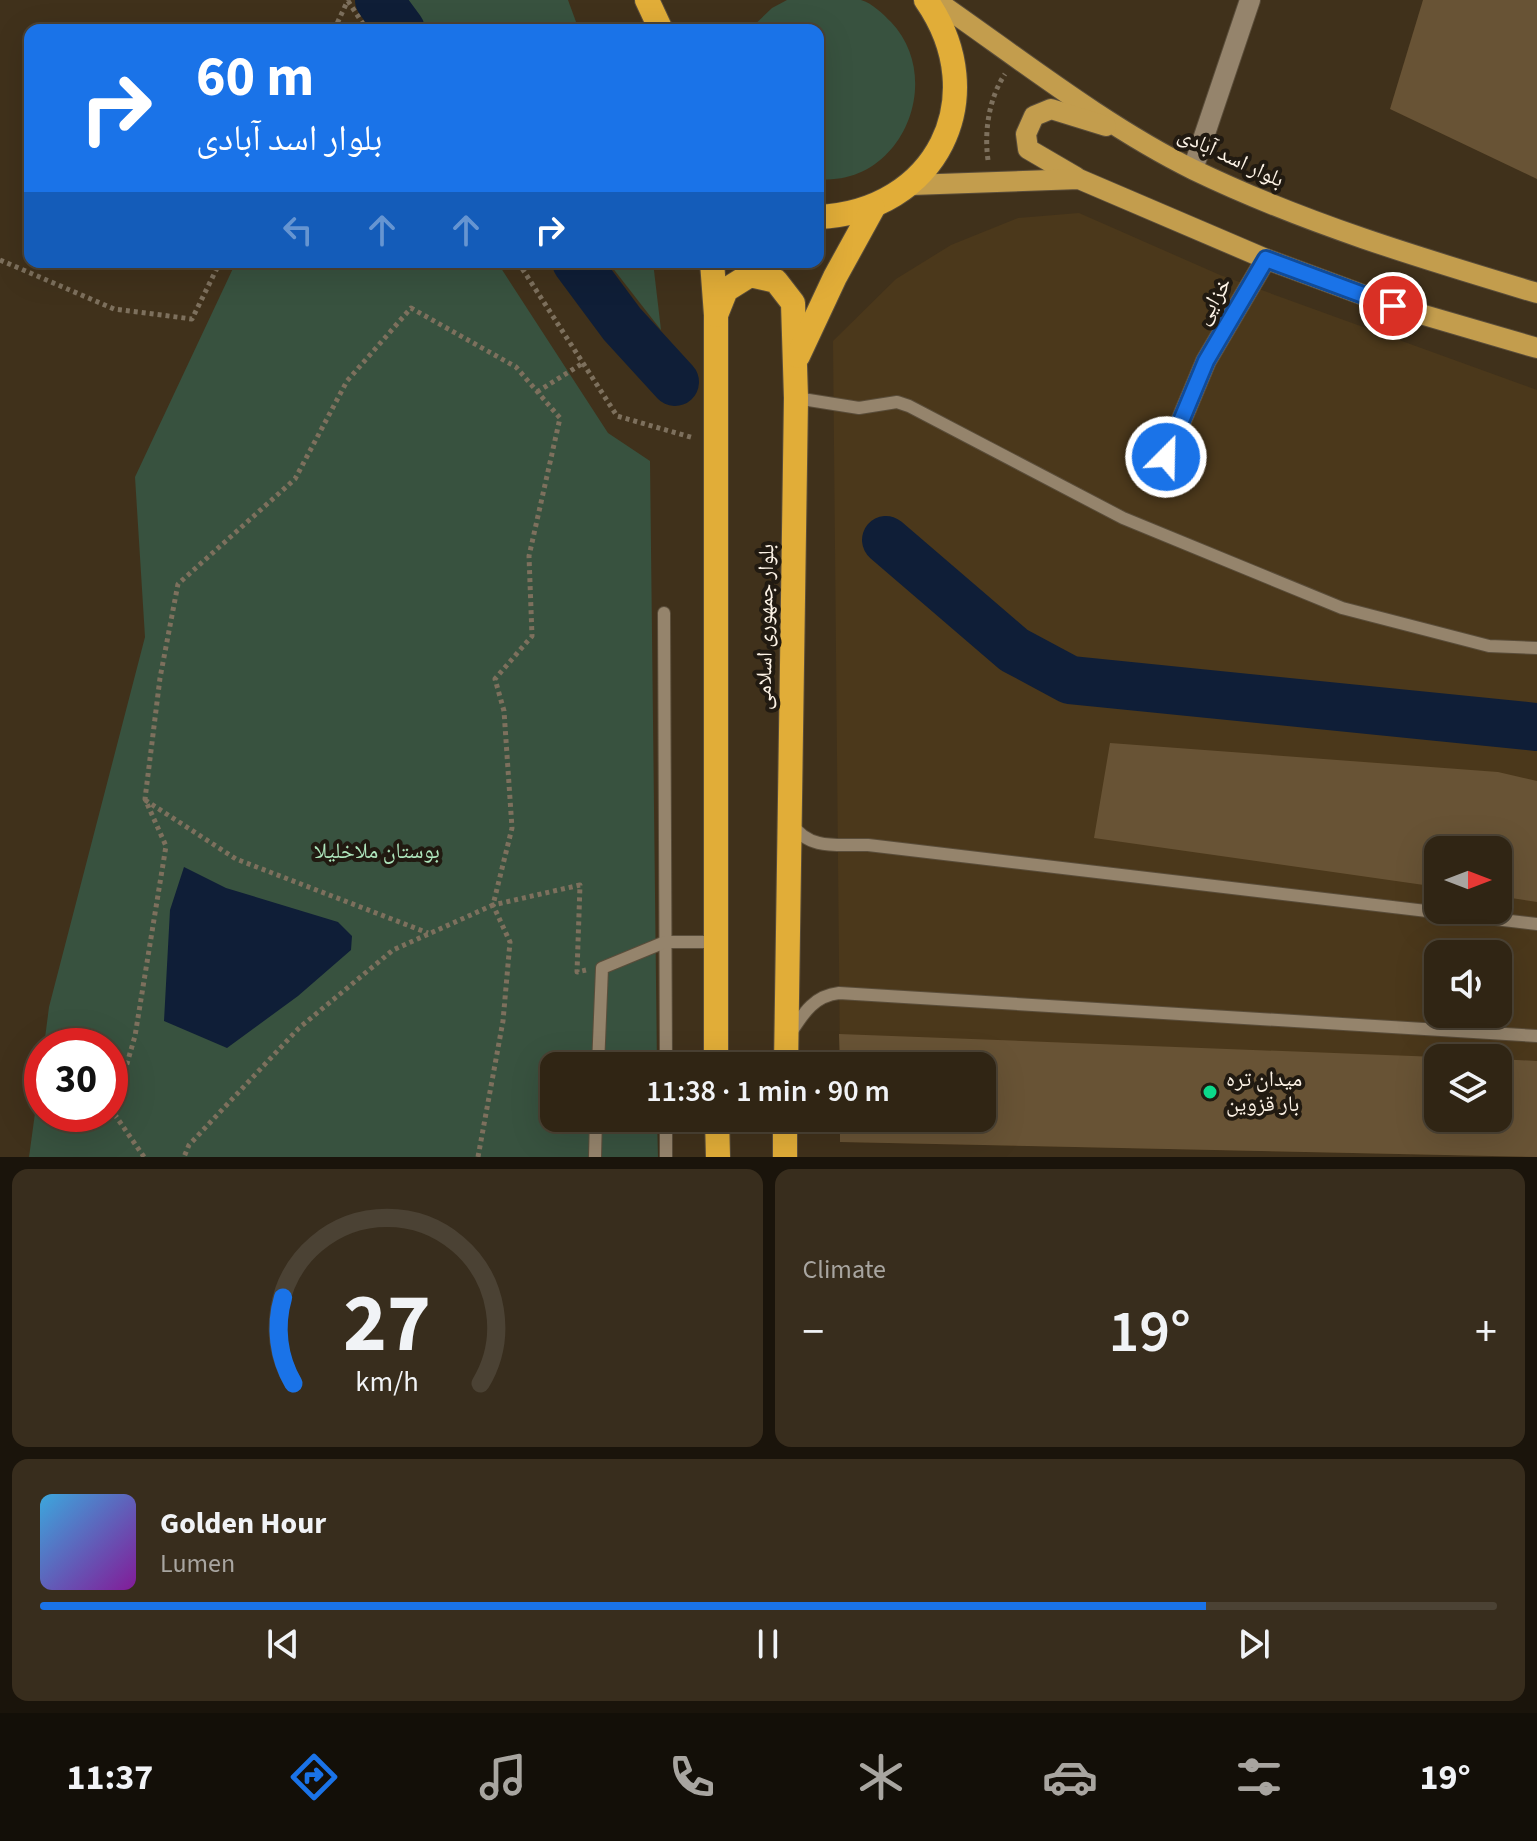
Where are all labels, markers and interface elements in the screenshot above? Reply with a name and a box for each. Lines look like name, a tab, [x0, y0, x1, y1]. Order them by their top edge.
text: 60 m	[196, 38, 314, 117]
icon: right	[64, 56, 168, 160]
text: بلوار اسد آبادی	[196, 113, 382, 164]
street label: بلوار اسد آبادی	[1173, 118, 1289, 196]
icon: left	[276, 208, 320, 252]
icon: ahead	[360, 208, 404, 252]
icon: ahead	[444, 208, 488, 252]
icon: right	[528, 208, 572, 252]
street label: خزایی	[1186, 271, 1240, 331]
pin	[1359, 272, 1427, 340]
icon: arrive	[1371, 284, 1415, 328]
position arrow	[1124, 415, 1208, 499]
street label: بلوار جمهوری اسلامی	[748, 544, 782, 710]
park label: بوستان ملاخلیلا	[314, 835, 440, 867]
north arrow	[1424, 836, 1512, 924]
map controls	[1424, 836, 1512, 1132]
button: sound	[1424, 940, 1512, 1028]
speed limit sign: 30	[24, 1028, 128, 1132]
button: layers	[1424, 1044, 1512, 1132]
place label: میدان تره بار قزوین	[1226, 1063, 1302, 1120]
text: 11:38 · 1 min · 90 m	[646, 1070, 890, 1113]
marker: میدان تره بار قزوین	[1201, 1083, 1219, 1101]
text: Climate	[803, 1251, 886, 1288]
text: 27	[343, 1265, 431, 1383]
text: 19°	[1109, 1290, 1191, 1375]
text: −	[803, 1301, 824, 1364]
text: +	[1475, 1301, 1497, 1364]
text: km/h	[356, 1362, 419, 1402]
text: Golden Hour	[160, 1502, 326, 1545]
text: Lumen	[160, 1545, 235, 1582]
icon: previous	[261, 1622, 305, 1666]
icon: pause	[746, 1622, 790, 1666]
icon: next	[1232, 1622, 1276, 1666]
icon: directions	[286, 1749, 342, 1805]
icon: music	[475, 1749, 531, 1805]
icon: phone	[664, 1749, 720, 1805]
icon: climate	[853, 1749, 909, 1805]
icon: car	[1042, 1749, 1098, 1805]
icon: filters	[1231, 1749, 1287, 1805]
text: 11:37	[66, 1752, 153, 1803]
text: 19°	[1419, 1752, 1471, 1803]

